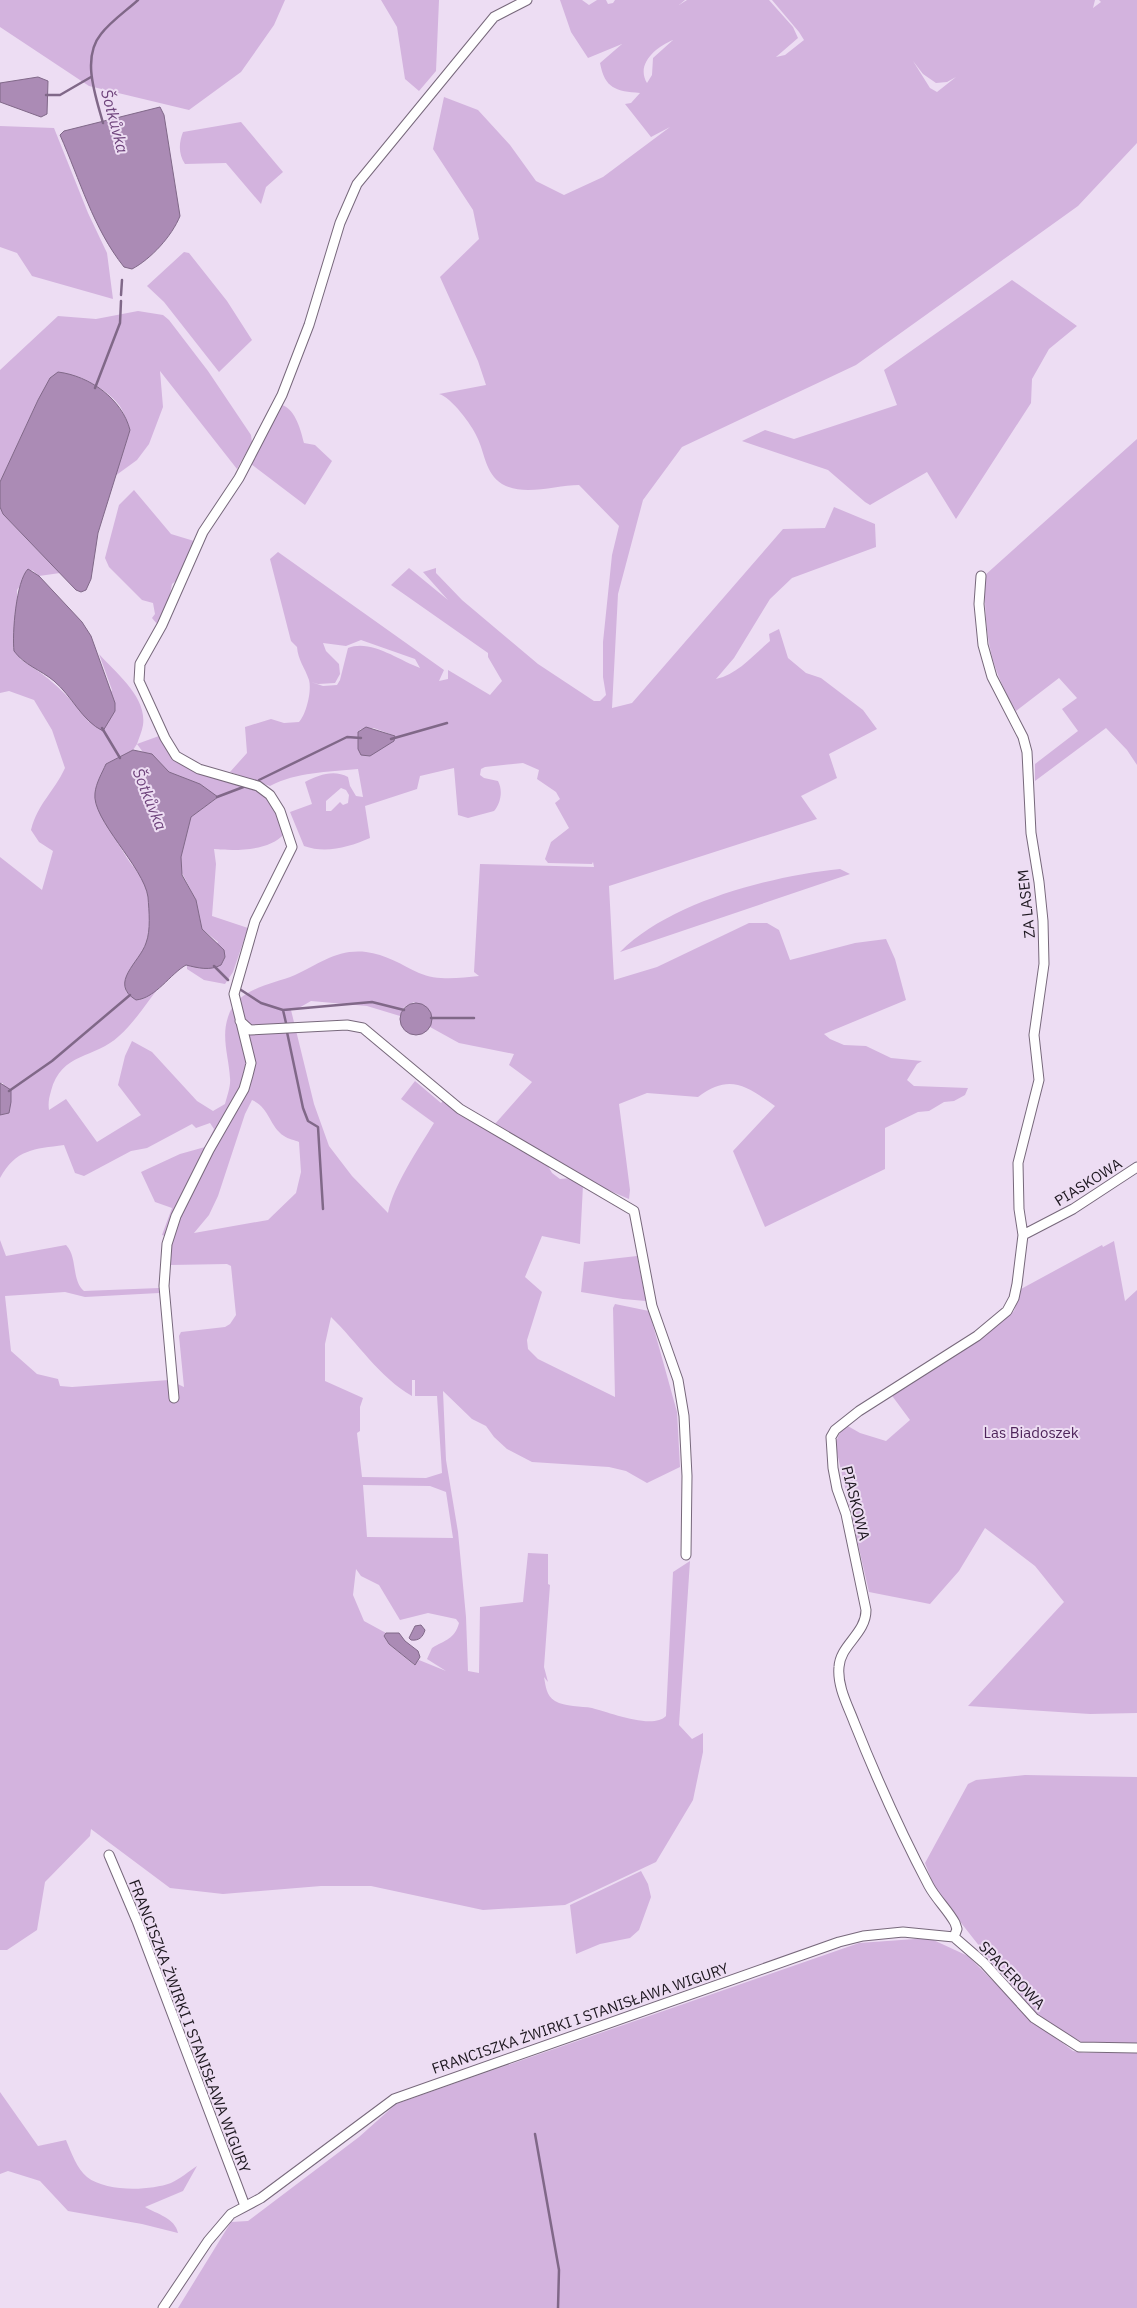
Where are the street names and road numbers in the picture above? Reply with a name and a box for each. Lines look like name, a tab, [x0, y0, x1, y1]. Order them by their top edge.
street label: ZA LASEM	[1013, 869, 1039, 939]
street label: PIASKOWA	[1051, 1154, 1126, 1210]
street label: PIASKOWA	[838, 1464, 875, 1543]
street label: FRANCISZKA ŻWIRKI I STANISŁAWA WIGURY	[125, 1877, 255, 2175]
street label: SPACEROWA	[975, 1937, 1050, 2013]
street label: FRANCISZKA ŻWIRKI I STANISŁAWA WIGURY	[429, 1958, 731, 2078]

